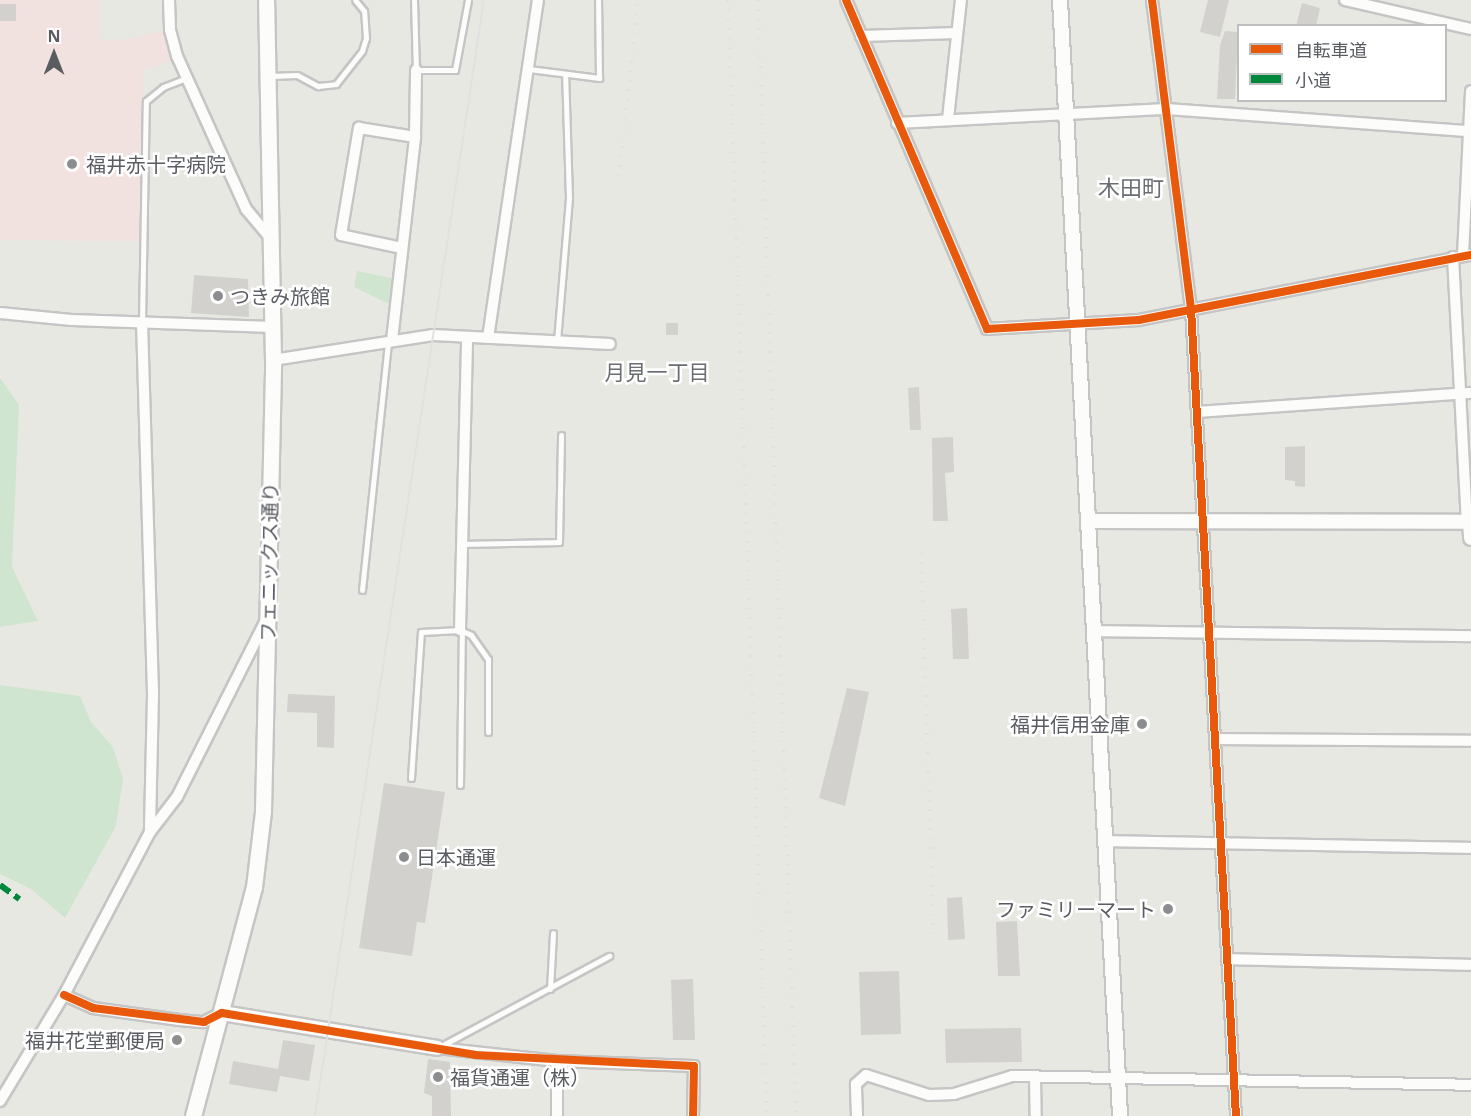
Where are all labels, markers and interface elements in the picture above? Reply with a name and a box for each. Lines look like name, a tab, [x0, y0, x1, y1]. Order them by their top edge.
north arrow	[24, 24, 84, 84]
legend	[1237, 24, 1447, 102]
text: N	[47, 25, 61, 47]
text: 自転車道	[1295, 38, 1367, 62]
text: 小道	[1295, 68, 1331, 92]
place label: 福井赤十字病院	[86, 152, 226, 176]
marker: 福井赤十字病院	[63, 155, 81, 173]
district label: 木田町	[1098, 175, 1164, 201]
place label: つきみ旅館	[230, 284, 330, 308]
marker: つきみ旅館	[211, 289, 225, 303]
district label: 月見一丁目	[605, 359, 709, 385]
street label: フェニックス通り	[256, 482, 282, 642]
place label: 福井信用金庫	[1010, 712, 1130, 736]
marker: 福井信用金庫	[1135, 717, 1149, 731]
place label: 日本通運	[416, 845, 496, 869]
marker: 日本通運	[397, 850, 411, 864]
place label: ファミリーマート	[996, 897, 1156, 921]
marker: ファミリーマート	[1161, 902, 1175, 916]
place label: 福井花堂郵便局	[25, 1028, 165, 1052]
marker: 福井花堂郵便局	[170, 1033, 184, 1047]
place label: 福貨通運（株）	[450, 1065, 590, 1089]
marker: 福貨通運（株）	[431, 1070, 445, 1084]

